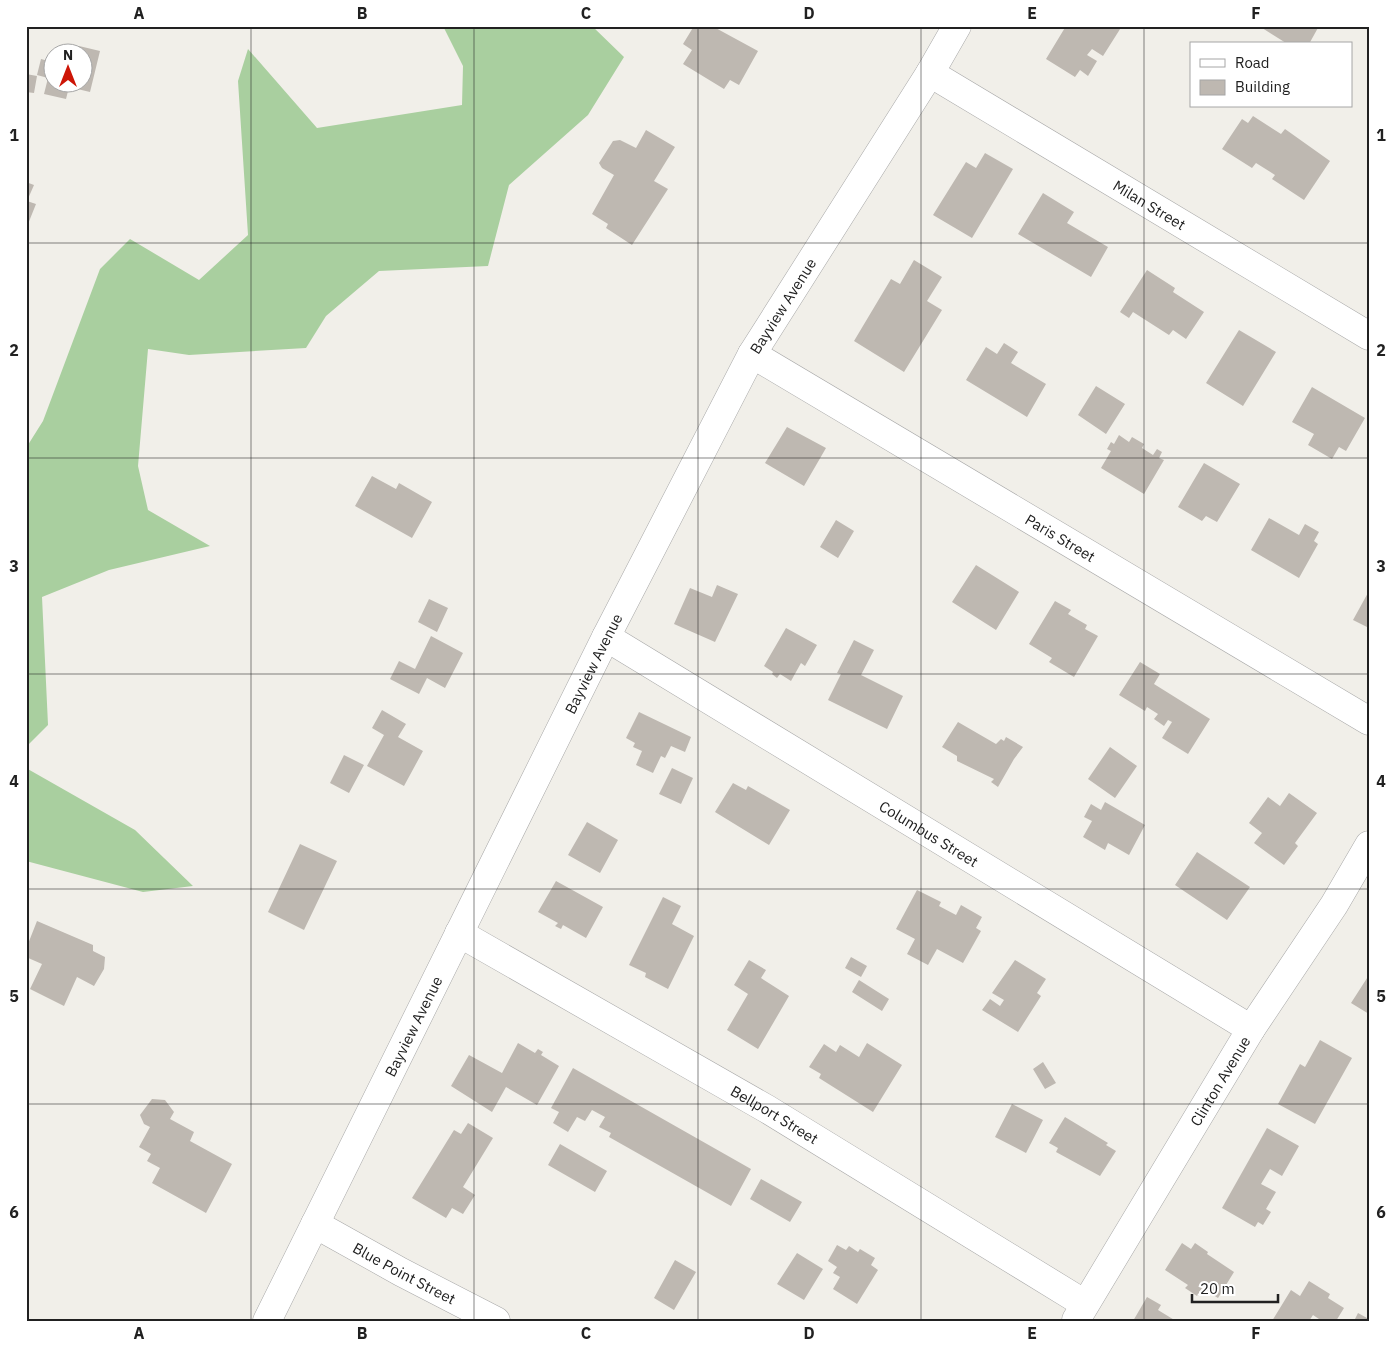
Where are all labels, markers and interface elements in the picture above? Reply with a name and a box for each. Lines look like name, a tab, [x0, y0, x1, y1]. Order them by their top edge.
text: A	[134, 3, 145, 23]
text: B	[357, 3, 368, 23]
text: C	[581, 3, 591, 23]
text: D	[803, 3, 815, 23]
text: E	[1027, 3, 1037, 23]
text: F	[1251, 3, 1261, 23]
north arrow	[42, 42, 92, 92]
legend	[1190, 42, 1352, 108]
text: N	[63, 46, 73, 64]
text: Road	[1235, 53, 1270, 72]
text: Building	[1235, 77, 1290, 96]
text: 1	[9, 125, 19, 145]
text: 1	[1376, 125, 1386, 145]
street label: Milan Street	[1110, 176, 1189, 234]
street label: Bayview Avenue	[745, 254, 820, 357]
text: 2	[9, 340, 19, 360]
text: 2	[1376, 340, 1386, 360]
street label: Paris Street	[1022, 509, 1099, 566]
text: 3	[9, 556, 19, 576]
text: 3	[1376, 556, 1386, 576]
street label: Bayview Avenue	[560, 610, 626, 717]
text: 4	[9, 771, 19, 791]
text: 4	[1376, 771, 1386, 791]
street label: Columbus Street	[876, 796, 982, 871]
street label: Bayview Avenue	[380, 973, 446, 1080]
text: 5	[9, 986, 19, 1006]
text: 5	[1376, 986, 1386, 1006]
street label: Clinton Avenue	[1185, 1032, 1254, 1129]
street label: Bellport Street	[727, 1081, 822, 1148]
text: 6	[9, 1202, 19, 1222]
text: 6	[1376, 1202, 1386, 1222]
street label: Blue Point Street	[350, 1238, 459, 1308]
scale bar	[1192, 1272, 1279, 1304]
text: 20 m	[1200, 1279, 1235, 1298]
text: A	[134, 1323, 145, 1343]
text: B	[357, 1323, 368, 1343]
text: C	[581, 1323, 591, 1343]
text: D	[803, 1323, 815, 1343]
text: E	[1027, 1323, 1037, 1343]
text: F	[1251, 1323, 1261, 1343]

